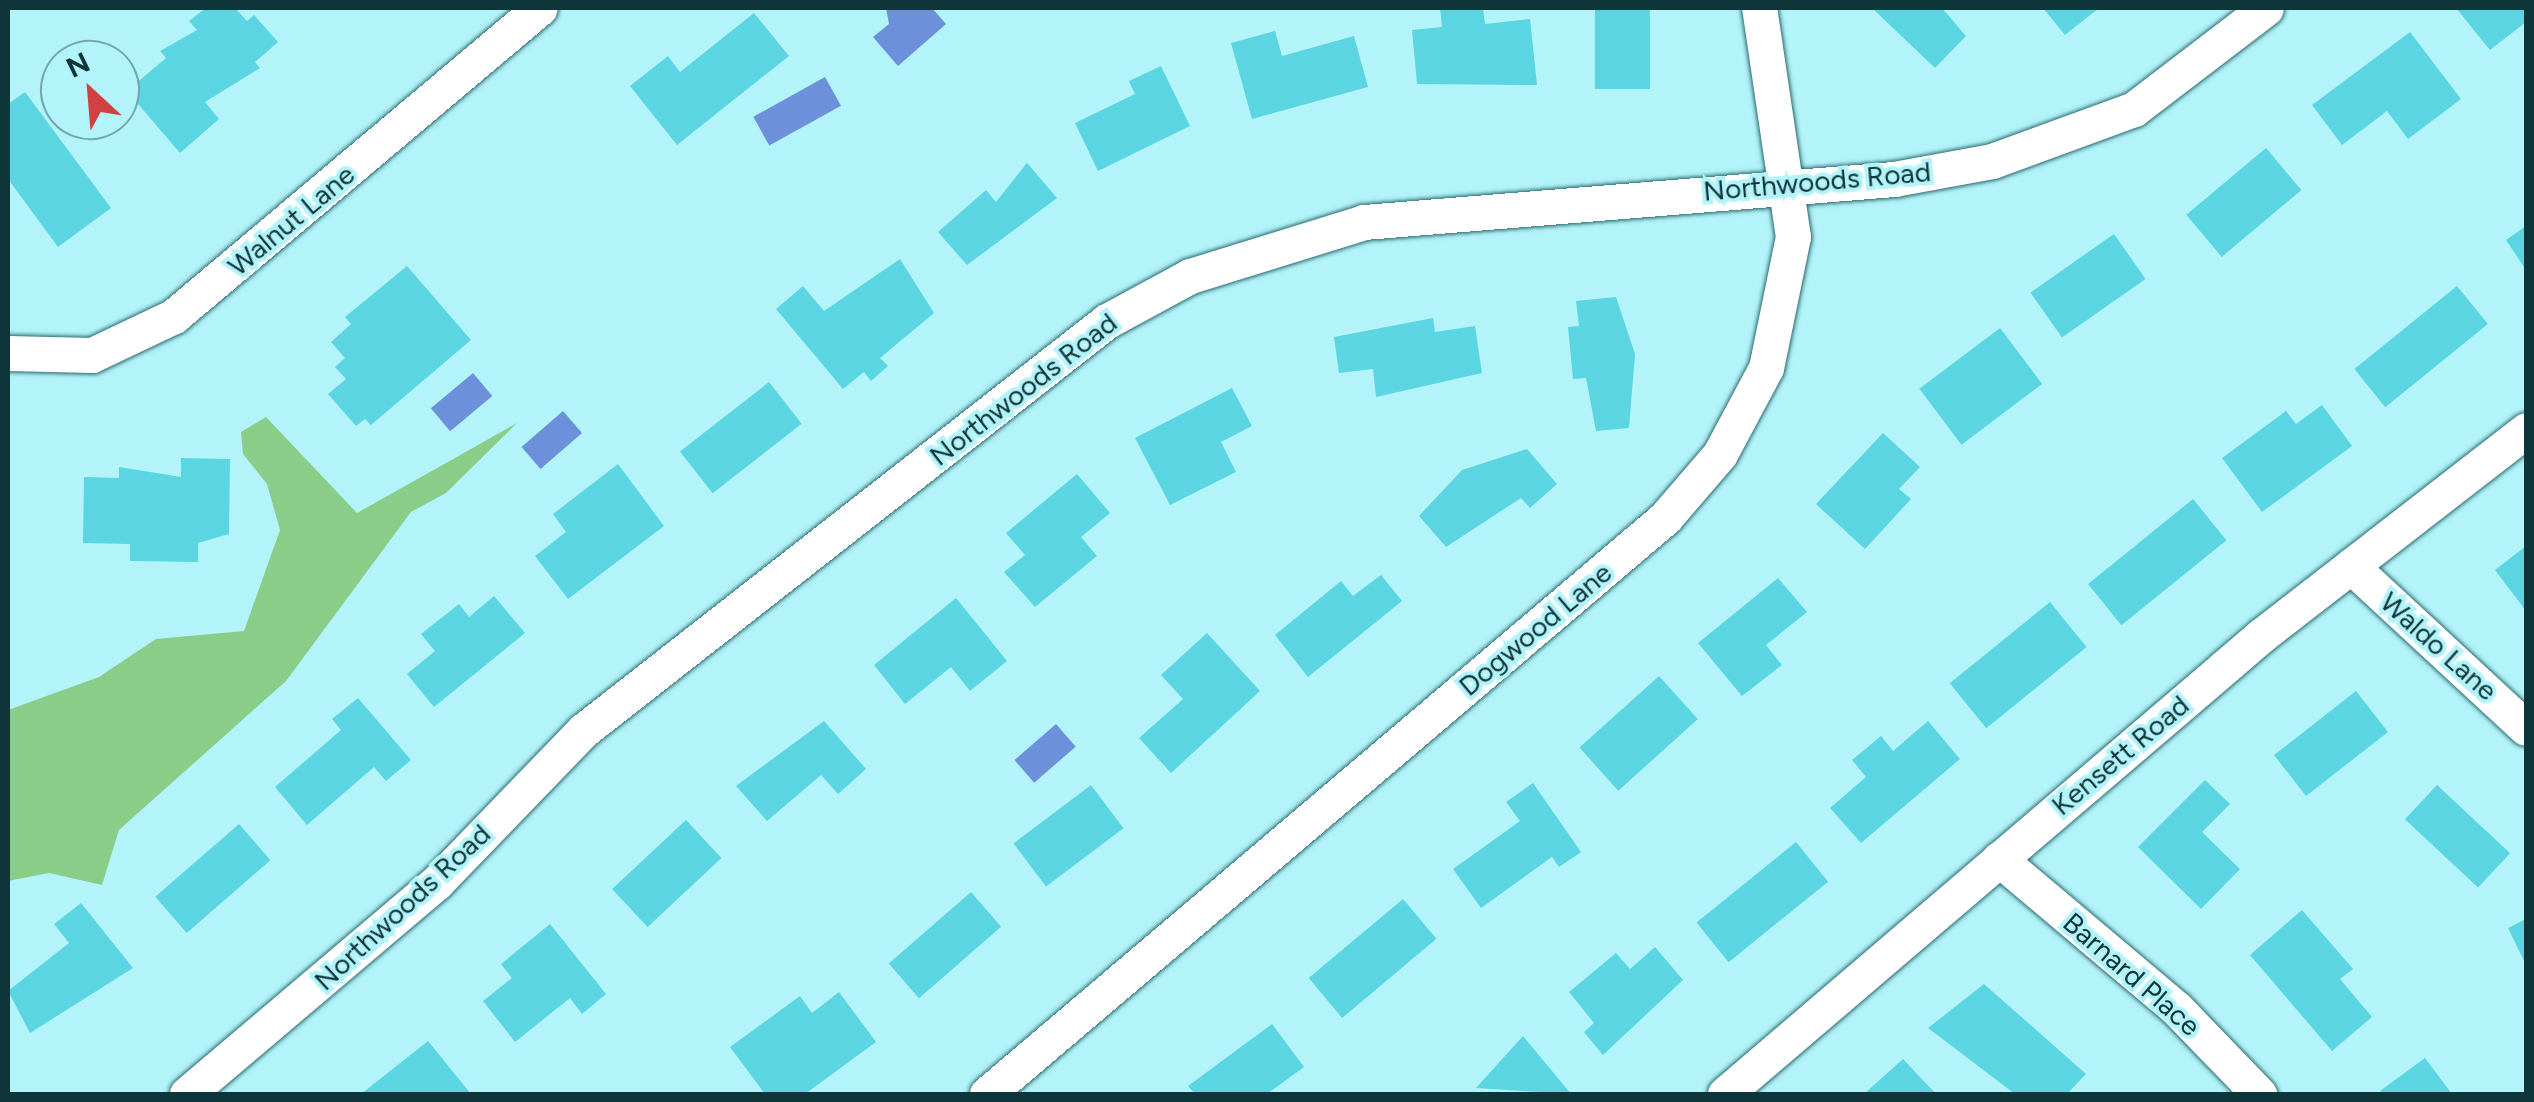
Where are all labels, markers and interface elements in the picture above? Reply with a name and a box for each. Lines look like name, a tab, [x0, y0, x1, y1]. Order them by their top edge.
north arrow	[40, 40, 140, 140]
text: N	[61, 45, 95, 85]
street label: Northwoods Road	[1702, 154, 1932, 208]
street label: Walnut Lane	[221, 157, 361, 283]
street label: Northwoods Road	[923, 305, 1123, 473]
street label: Dogwood Lane	[1452, 555, 1618, 703]
street label: Waldo Lane	[2374, 585, 2504, 707]
street label: Kensett Road	[2045, 688, 2195, 822]
street label: Northwoods Road	[307, 817, 497, 997]
street label: Barnard Place	[2057, 905, 2207, 1043]

